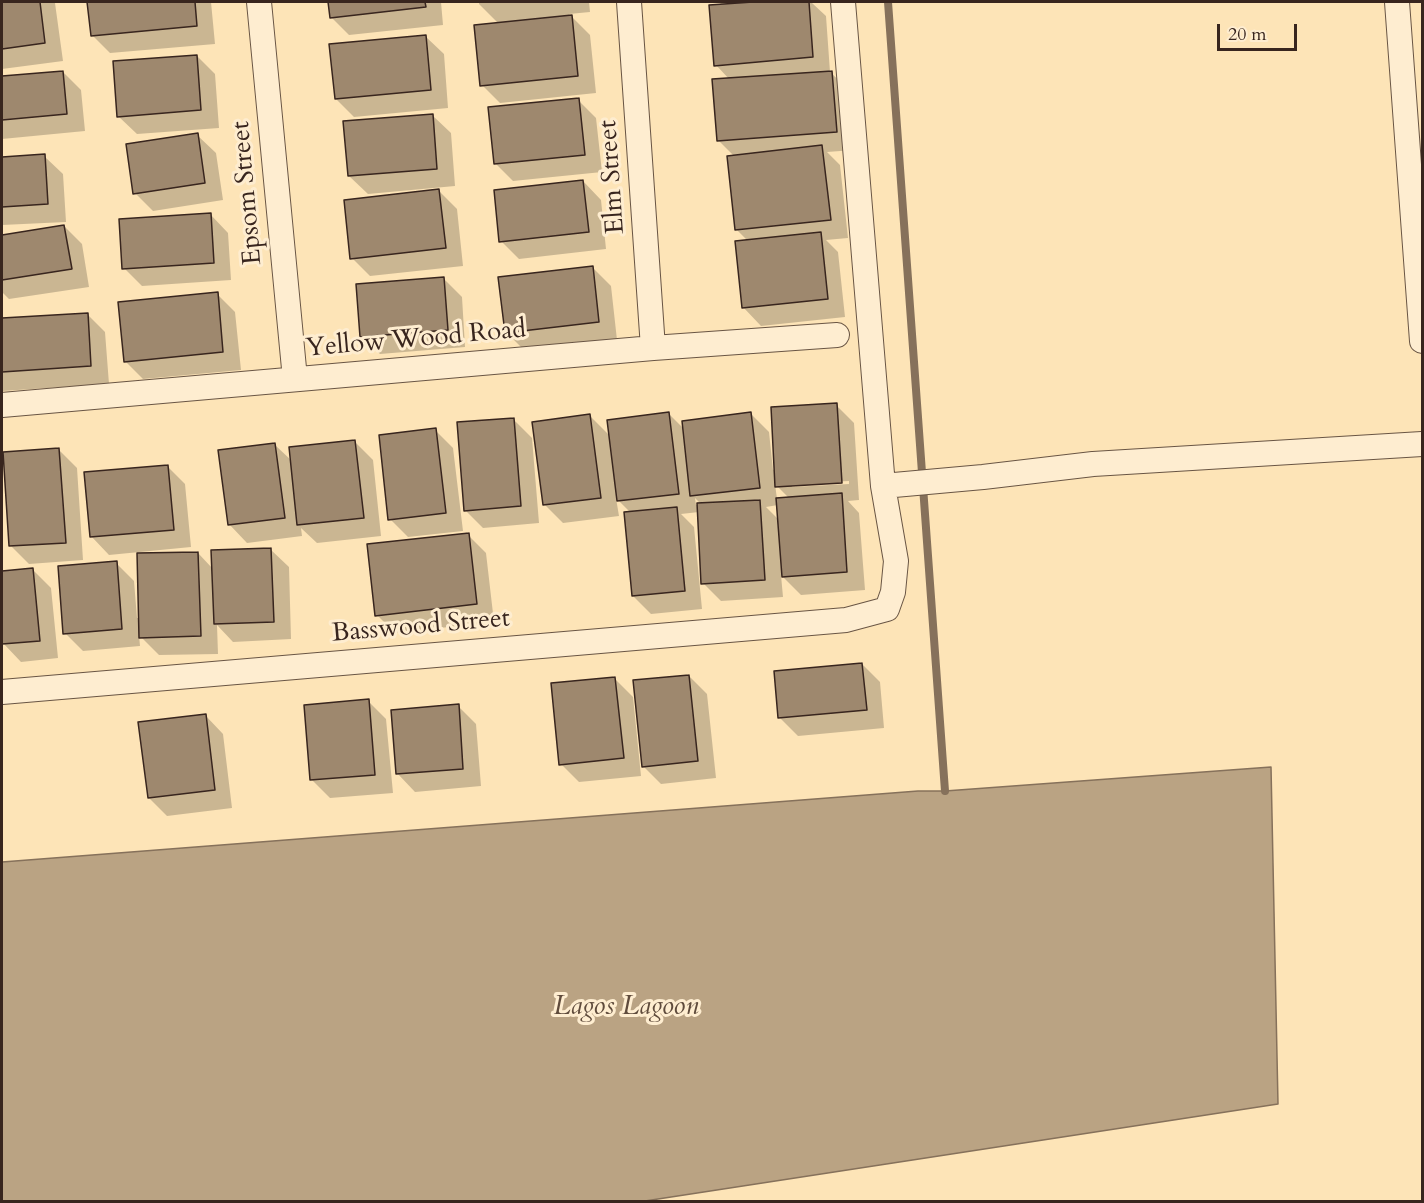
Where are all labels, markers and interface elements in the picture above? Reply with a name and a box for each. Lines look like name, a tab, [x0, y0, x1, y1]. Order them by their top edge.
scale bar	[1220, 12, 1300, 50]
text: 20 m	[1228, 22, 1267, 47]
street label: Elm Street	[593, 119, 633, 235]
street label: Epsom Street	[226, 120, 270, 266]
street label: Yellow Wood Road	[305, 315, 527, 365]
street label: Basswood Street	[331, 604, 511, 650]
water label: Lagos Lagoon	[553, 992, 699, 1024]

